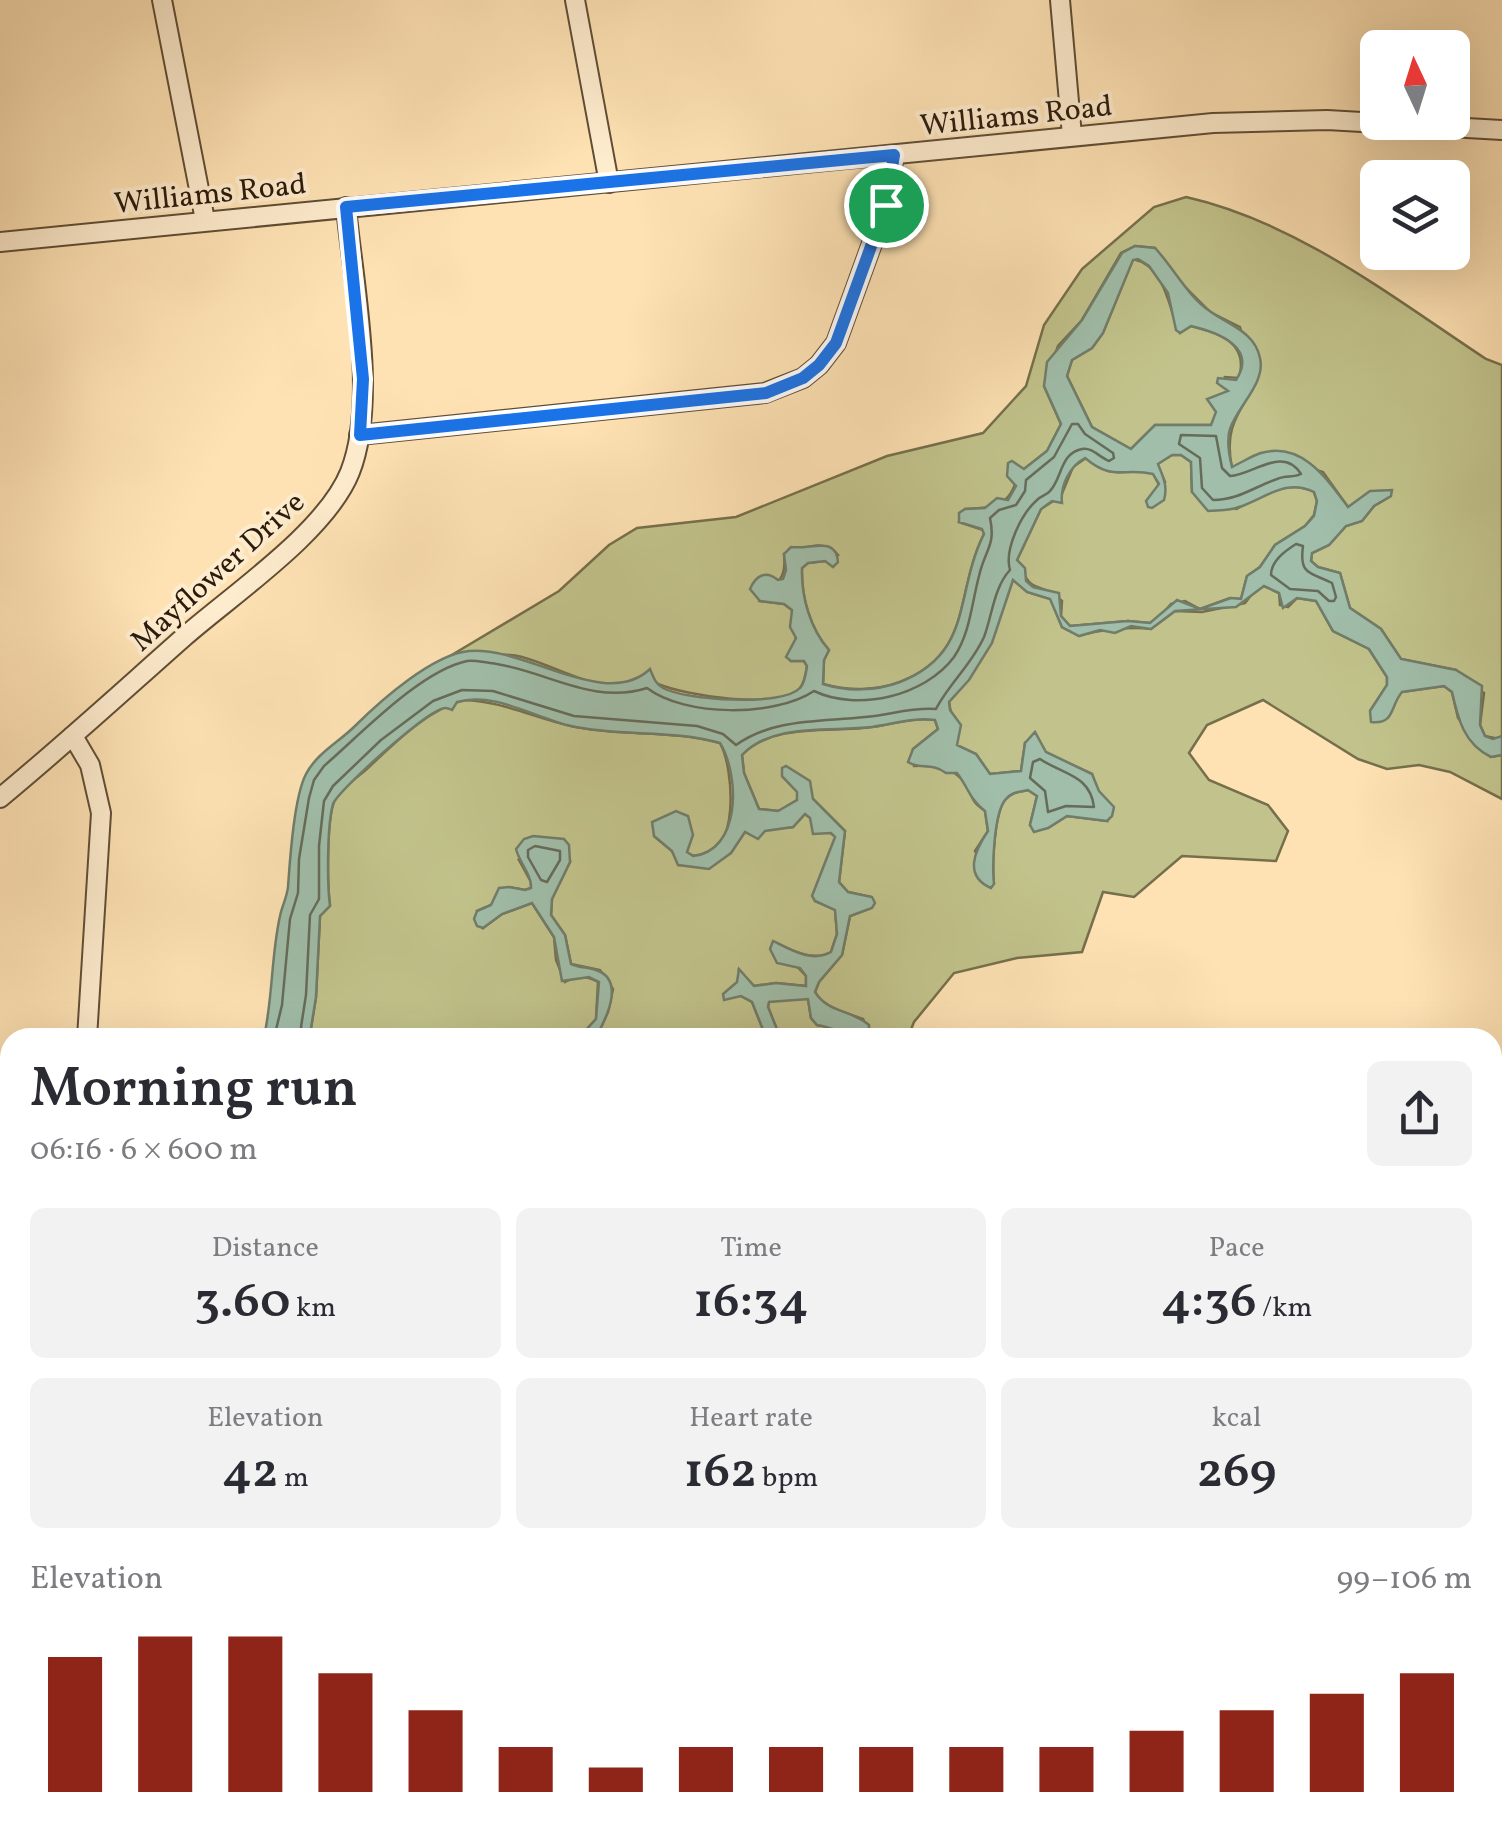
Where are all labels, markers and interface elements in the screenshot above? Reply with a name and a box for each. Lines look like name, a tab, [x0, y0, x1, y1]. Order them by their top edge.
north arrow	[1360, 30, 1470, 140]
map controls	[1360, 30, 1470, 270]
street label: Williams Road	[918, 86, 1115, 148]
button: layers	[1360, 160, 1470, 270]
pin	[844, 163, 929, 248]
street label: Williams Road	[112, 164, 309, 226]
icon: arrive	[859, 178, 914, 233]
street label: Mayflower Drive	[122, 483, 315, 662]
text: Morning run	[30, 1053, 358, 1129]
button: share	[1367, 1061, 1472, 1166]
text: 06:16 · 6 × 600 m	[30, 1129, 258, 1173]
text: Distance	[212, 1229, 319, 1268]
text: Time	[720, 1229, 782, 1268]
text: Pace	[1209, 1229, 1265, 1268]
text: 3.60	[195, 1268, 290, 1338]
text: 16:34	[693, 1268, 809, 1338]
text: 4:36	[1161, 1268, 1257, 1338]
text: km	[290, 1289, 336, 1328]
text: /km	[1257, 1289, 1312, 1328]
text: Elevation	[207, 1399, 324, 1438]
text: Heart rate	[689, 1399, 813, 1438]
text: kcal	[1212, 1399, 1262, 1438]
text: 42	[222, 1438, 278, 1508]
text: 162	[684, 1438, 756, 1508]
text: 269	[1197, 1438, 1277, 1508]
text: m	[278, 1459, 309, 1498]
text: bpm	[756, 1459, 818, 1498]
text: Elevation	[30, 1558, 163, 1602]
text: 99–106 m	[1336, 1558, 1472, 1602]

